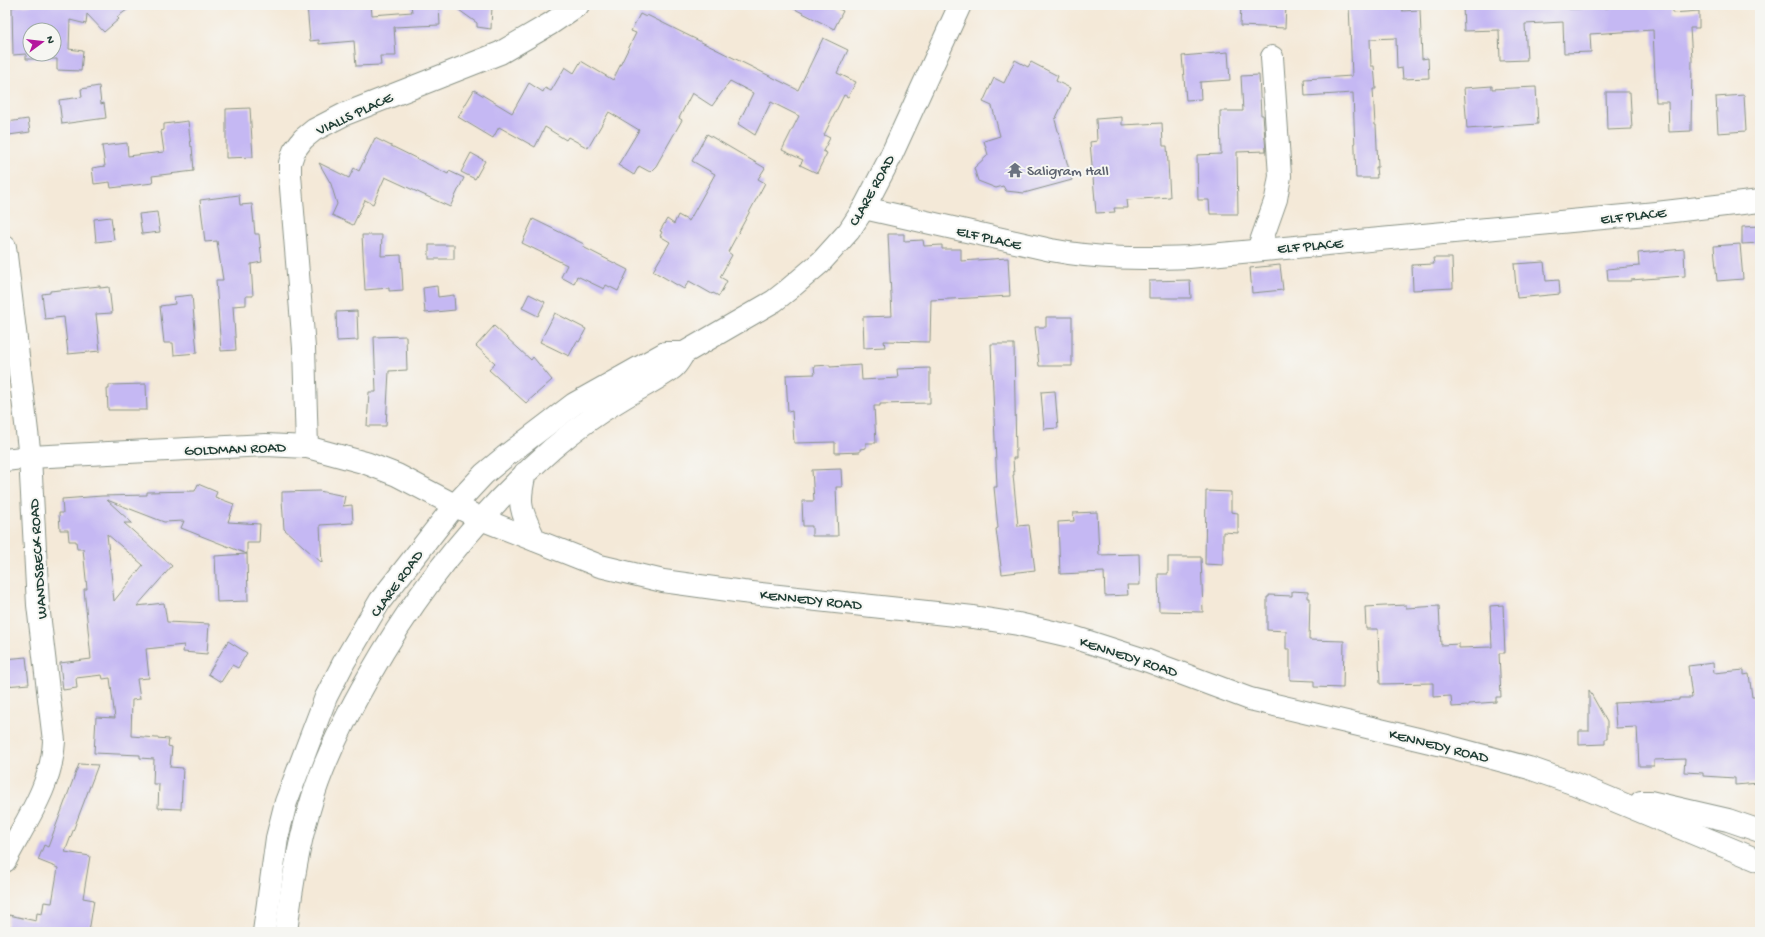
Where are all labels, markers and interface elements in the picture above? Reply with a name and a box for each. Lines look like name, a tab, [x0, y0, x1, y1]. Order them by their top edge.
north arrow	[22, 22, 62, 62]
text: N	[43, 35, 56, 45]
street label: VIALLS PLACE	[313, 89, 397, 141]
street label: CLARE ROAD	[846, 152, 900, 230]
temple icon: Saligram Hall	[1006, 161, 1024, 179]
place label: Saligram Hall	[1027, 163, 1109, 181]
street label: ELF PLACE	[1599, 205, 1668, 229]
street label: ELF PLACE	[954, 223, 1023, 255]
street label: ELF PLACE	[1276, 235, 1345, 259]
street label: GOLDMAN ROAD	[184, 439, 287, 461]
street label: WANDSBECK ROAD	[26, 498, 52, 620]
street label: CLARE ROAD	[367, 547, 428, 621]
street label: KENNEDY ROAD	[759, 587, 863, 615]
street label: KENNEDY ROAD	[1077, 634, 1180, 682]
street label: KENNEDY ROAD	[1387, 726, 1491, 768]

